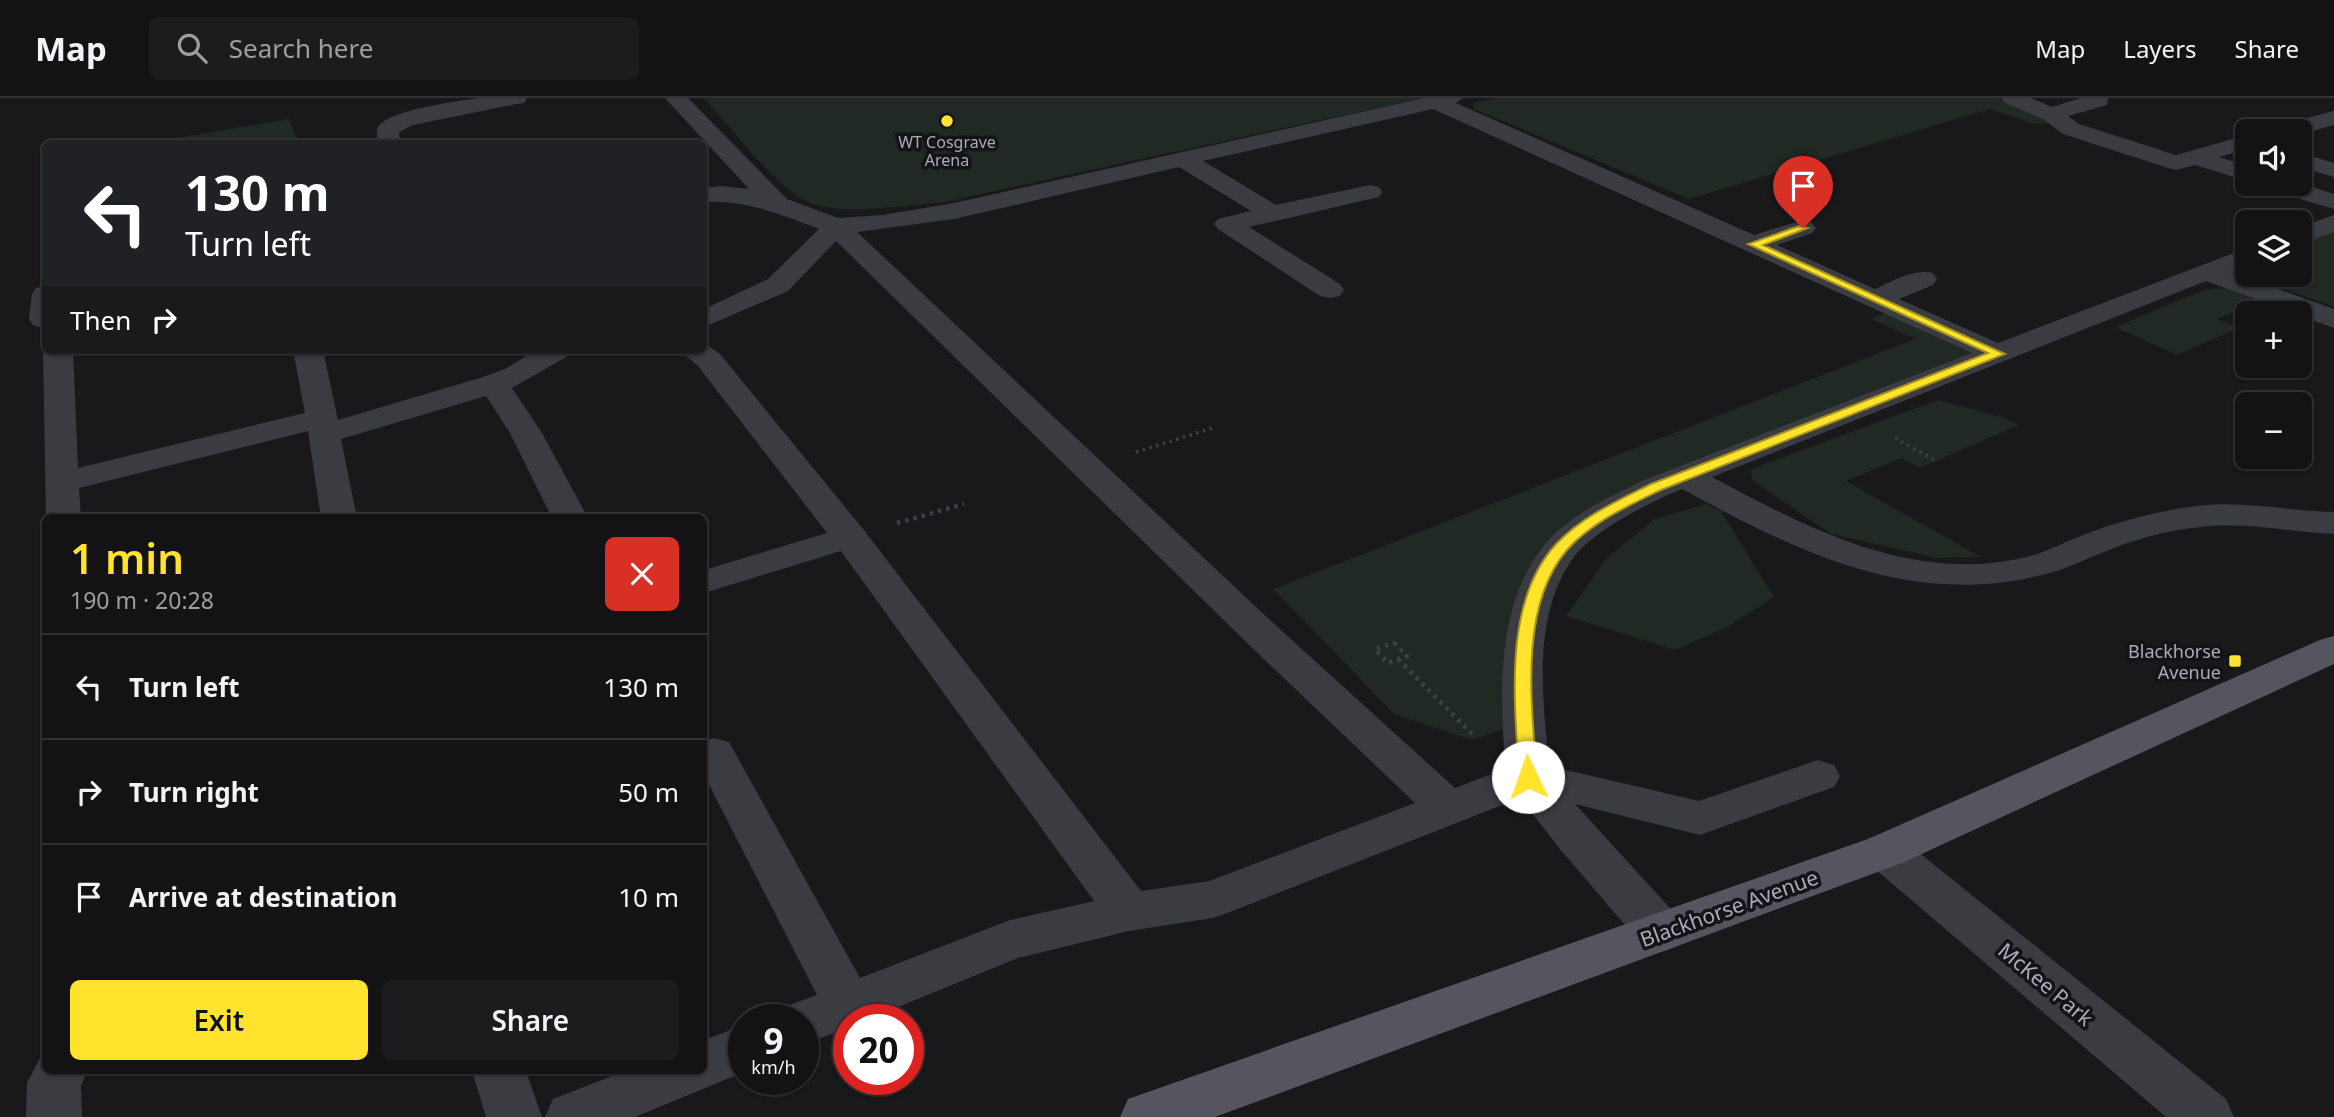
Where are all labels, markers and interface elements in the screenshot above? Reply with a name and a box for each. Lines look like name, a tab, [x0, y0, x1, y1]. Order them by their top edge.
search box	[149, 17, 639, 80]
text: Map	[35, 26, 107, 71]
icon: search	[173, 29, 211, 67]
text: Search here	[229, 30, 373, 66]
text: Map	[2035, 32, 2085, 65]
text: Layers	[2123, 32, 2197, 65]
text: Share	[2235, 32, 2299, 65]
marker: WT Cosgrave Arena	[939, 113, 955, 129]
map controls	[2235, 119, 2312, 469]
button: sound	[2235, 119, 2312, 196]
place label: WT Cosgrave Arena	[898, 131, 996, 171]
pin	[1773, 156, 1833, 228]
text: 130 m	[185, 159, 330, 225]
icon: arrive	[1784, 167, 1822, 205]
icon: left	[70, 168, 161, 259]
button: layers	[2235, 210, 2312, 287]
text: Turn left	[185, 222, 311, 265]
icon: right	[145, 301, 183, 339]
button: +	[2235, 301, 2312, 378]
text: Then	[70, 302, 131, 338]
button: −	[2235, 392, 2312, 469]
text: 1 min	[70, 529, 184, 586]
button: close	[605, 537, 679, 611]
text: 190 m · 20:28	[70, 584, 214, 616]
place label: Blackhorse Avenue	[2128, 639, 2221, 684]
marker: Blackhorse Avenue	[2227, 653, 2243, 669]
icon: left	[70, 668, 108, 706]
text: Turn left	[129, 669, 240, 705]
text: 130 m	[603, 669, 679, 705]
position arrow	[1491, 740, 1565, 814]
icon: right	[70, 773, 108, 811]
text: Turn right	[129, 774, 259, 810]
text: 50 m	[618, 774, 679, 810]
street label: Blackhorse Avenue	[1636, 863, 1822, 953]
icon: arrive	[70, 878, 108, 916]
text: Arrive at destination	[129, 879, 398, 915]
text: 10 m	[618, 879, 679, 915]
street label: McKee Park	[1993, 936, 2100, 1032]
button: Exit	[70, 980, 368, 1060]
button: Share	[382, 980, 679, 1060]
speed limit sign: 20	[833, 1004, 924, 1095]
text: 9	[763, 1017, 784, 1064]
text: km/h	[751, 1055, 796, 1079]

